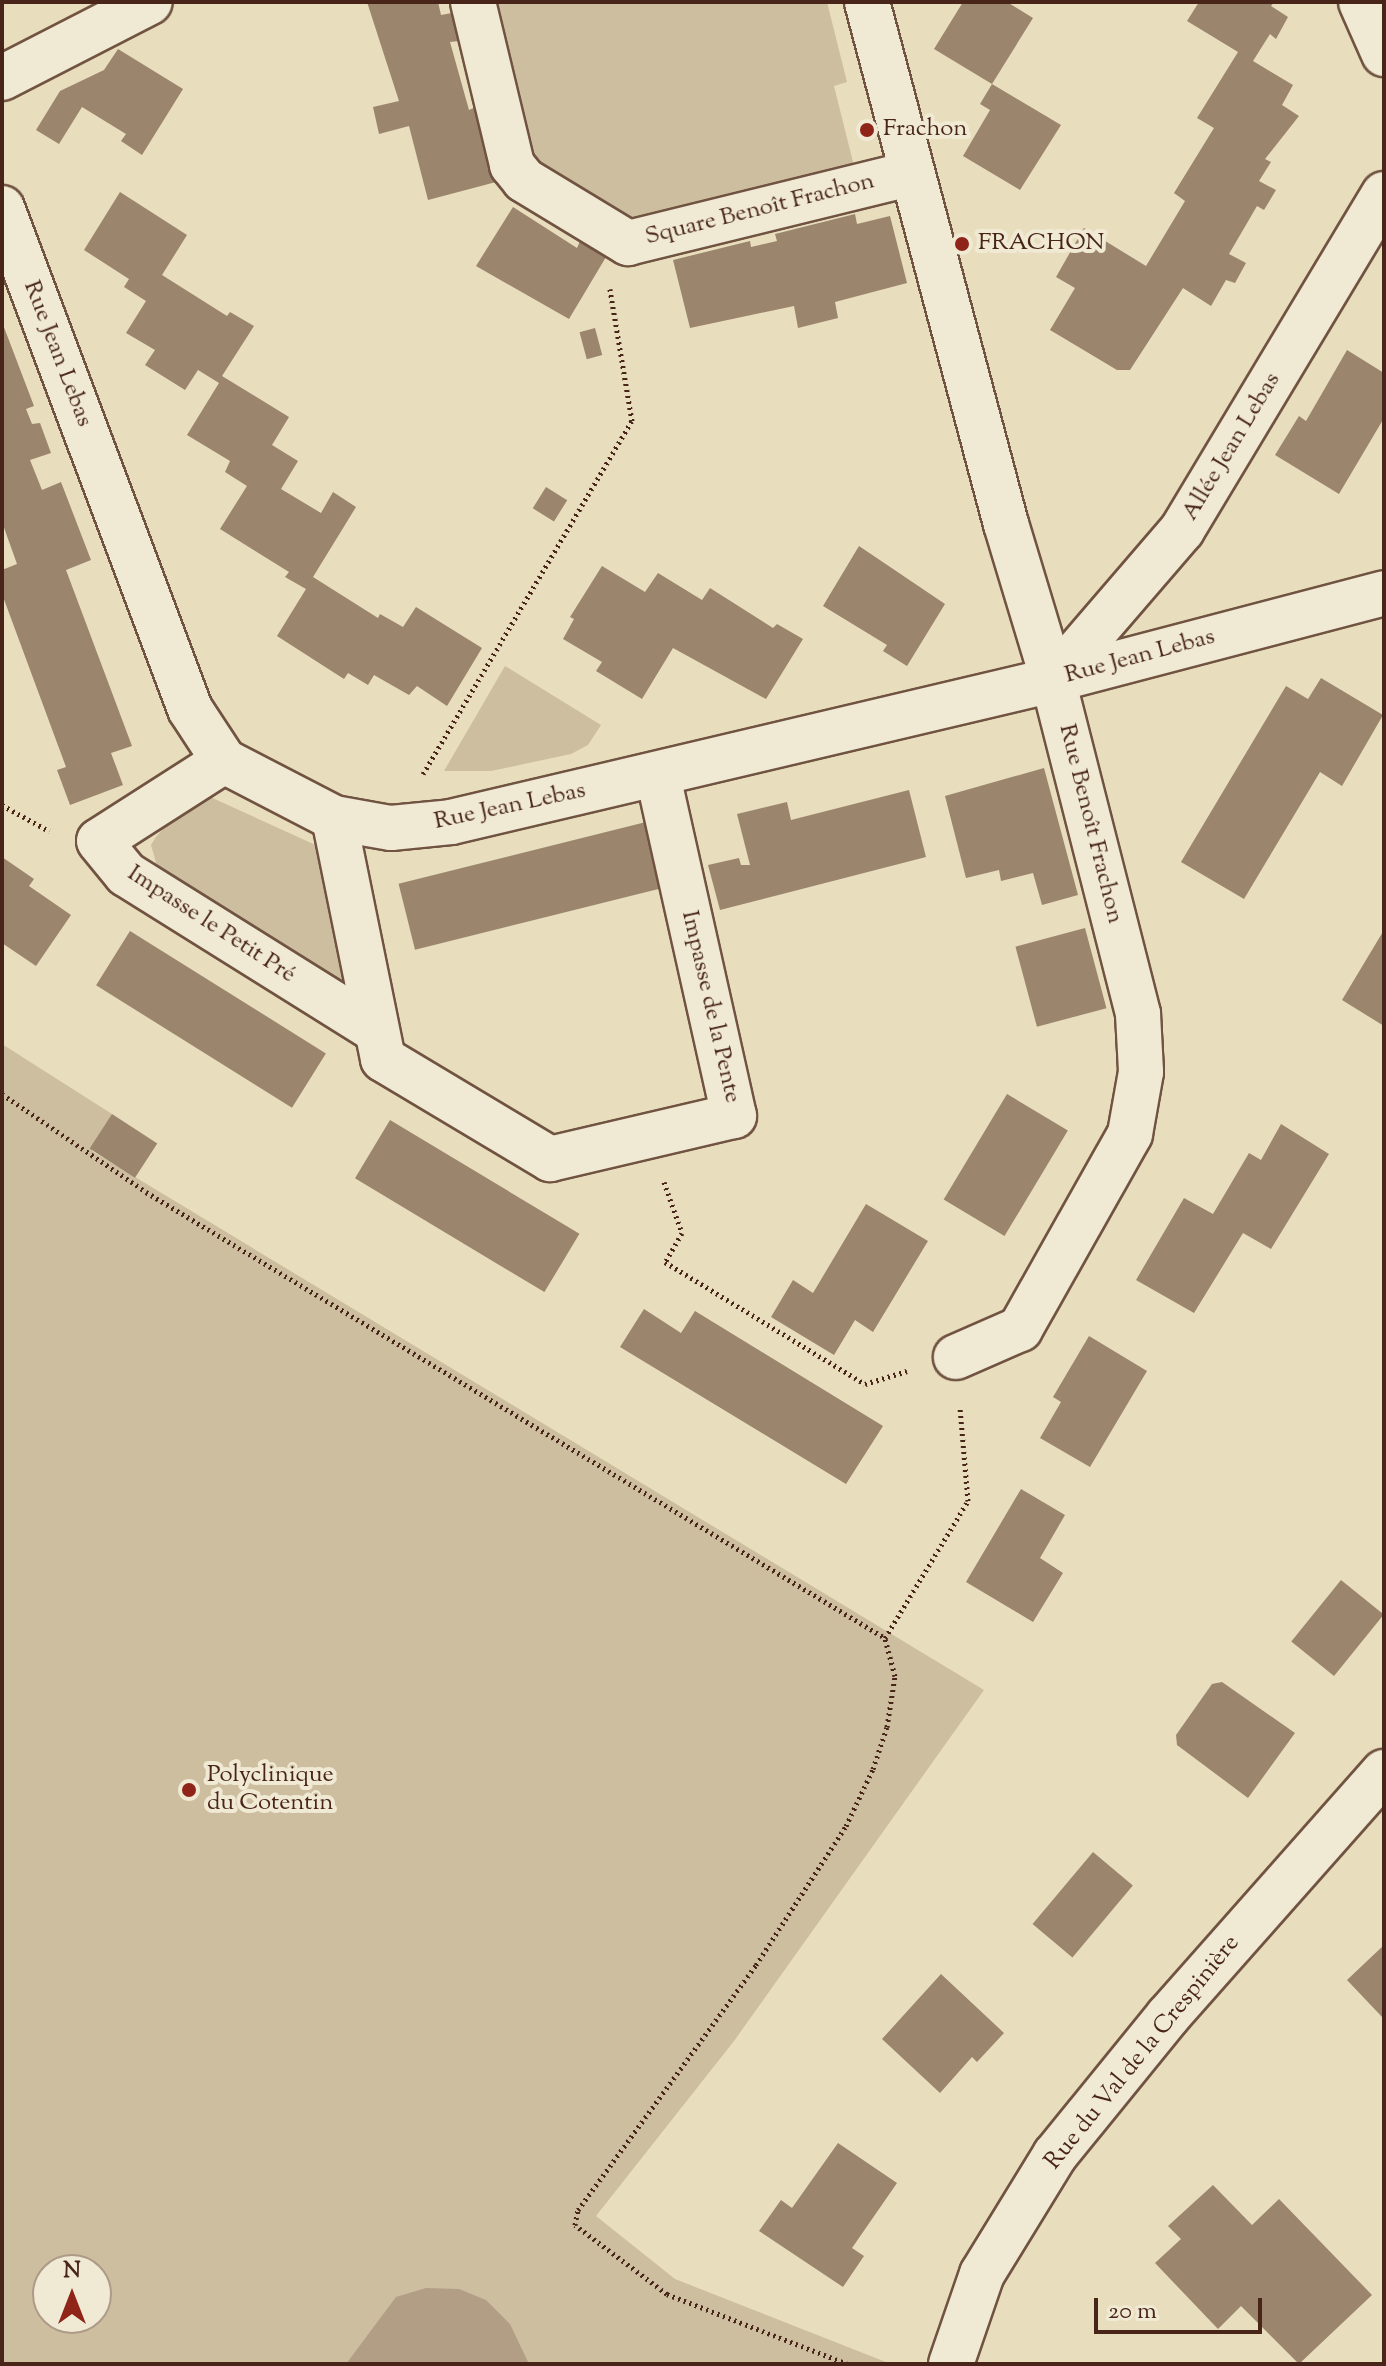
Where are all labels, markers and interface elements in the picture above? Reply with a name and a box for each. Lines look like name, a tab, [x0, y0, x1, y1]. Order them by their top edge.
place label: Frachon	[883, 116, 968, 144]
marker: Frachon	[858, 121, 876, 139]
street label: Square Benoît Frachon	[642, 168, 878, 252]
place label: FRACHON	[978, 230, 1104, 258]
marker: FRACHON	[953, 235, 971, 253]
street label: Rue Jean Lebas	[16, 277, 98, 431]
street label: Allée Jean Lebas	[1176, 368, 1288, 526]
street label: Rue Jean Lebas	[1062, 623, 1218, 691]
street label: Rue Benoît Frachon	[1051, 721, 1129, 927]
street label: Rue Jean Lebas	[432, 777, 588, 837]
street label: Impasse le Petit Pré	[121, 860, 301, 990]
street label: Impasse de la Pente	[674, 908, 746, 1106]
place label: Polyclinique du Cotentin	[207, 1762, 334, 1818]
marker: Polyclinique du Cotentin	[178, 1779, 200, 1801]
street label: Rue du Val de la Crespinière	[1040, 1930, 1246, 2176]
north arrow	[32, 2254, 112, 2334]
text: N	[63, 2256, 81, 2288]
scale bar	[1098, 2282, 1266, 2332]
text: 20 m	[1108, 2295, 1157, 2329]

